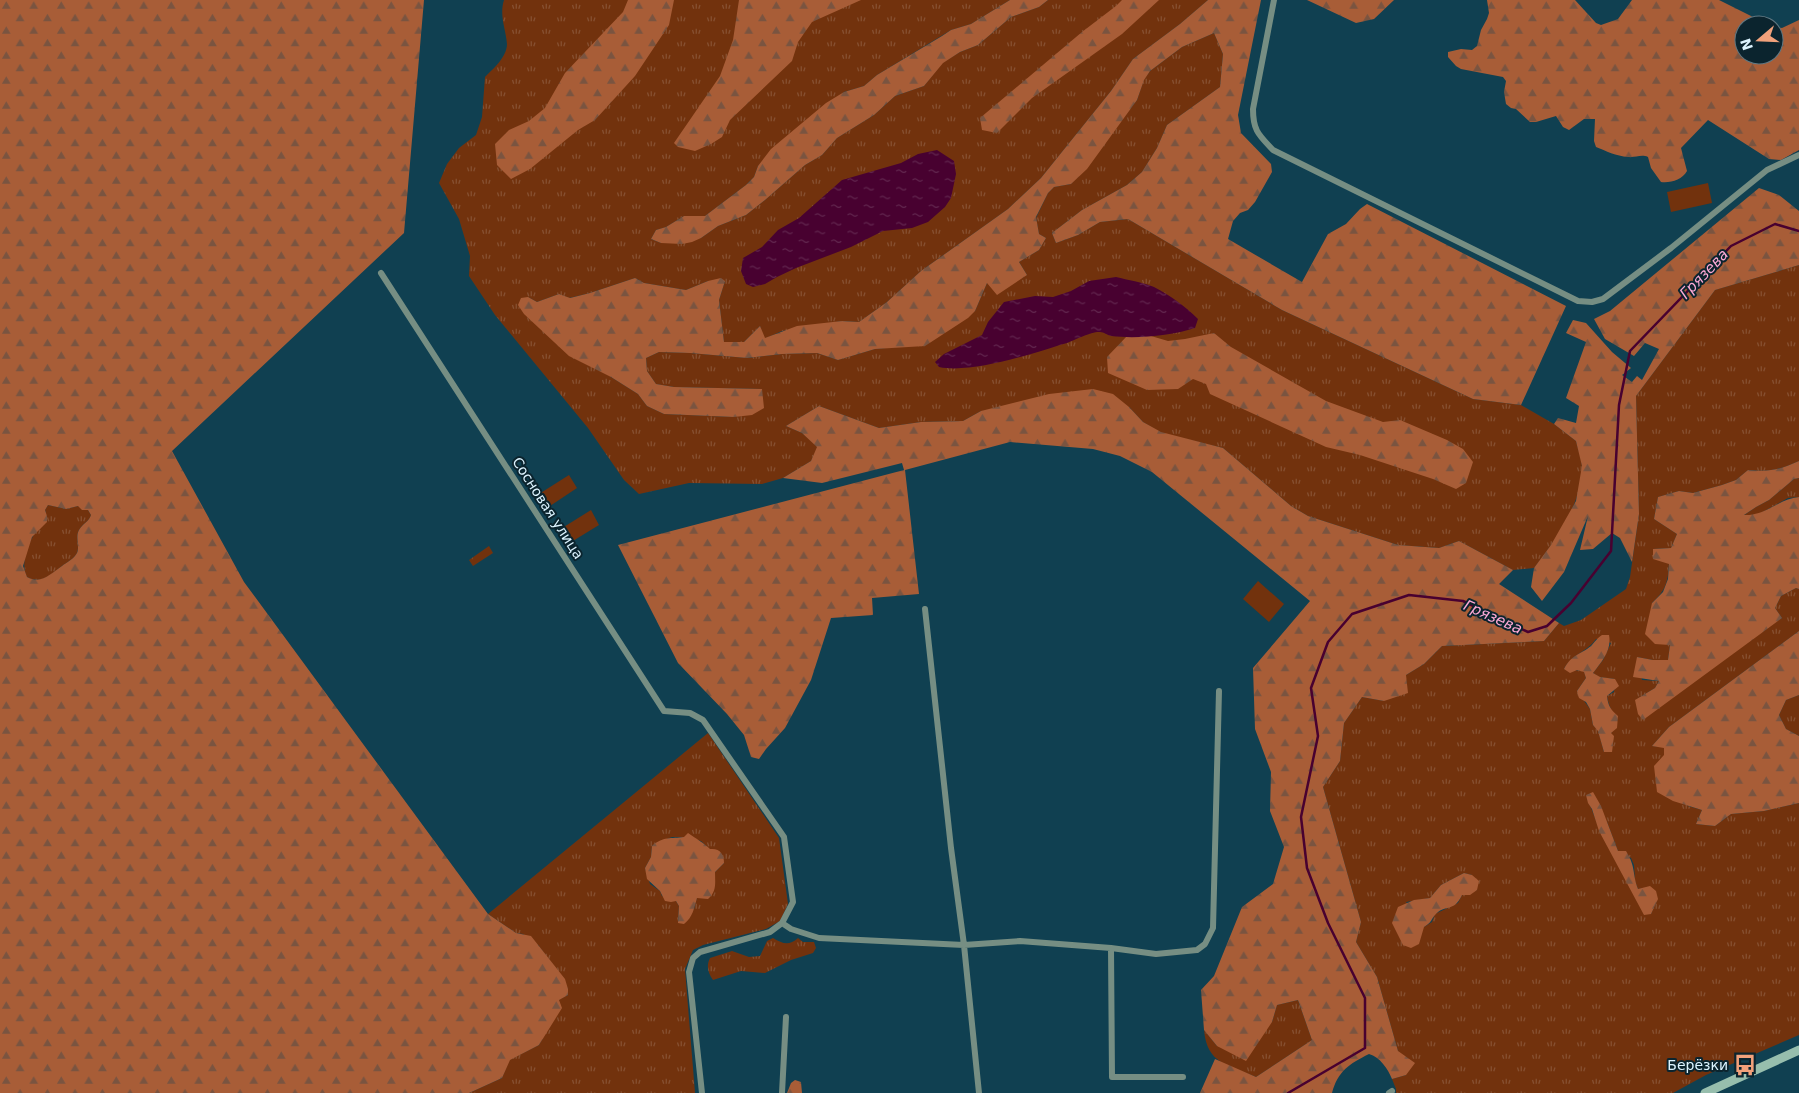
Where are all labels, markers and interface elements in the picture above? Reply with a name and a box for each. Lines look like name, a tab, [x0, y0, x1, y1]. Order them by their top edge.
north arrow	[1734, 15, 1784, 65]
text: N	[1737, 36, 1756, 52]
water label: Грязева	[1676, 245, 1732, 303]
street label: Сосновая улица	[509, 454, 587, 562]
water label: Грязева	[1461, 596, 1525, 638]
bus stop icon: Берёзки	[1732, 1052, 1758, 1078]
place label: Берёзки	[1667, 1057, 1728, 1073]

